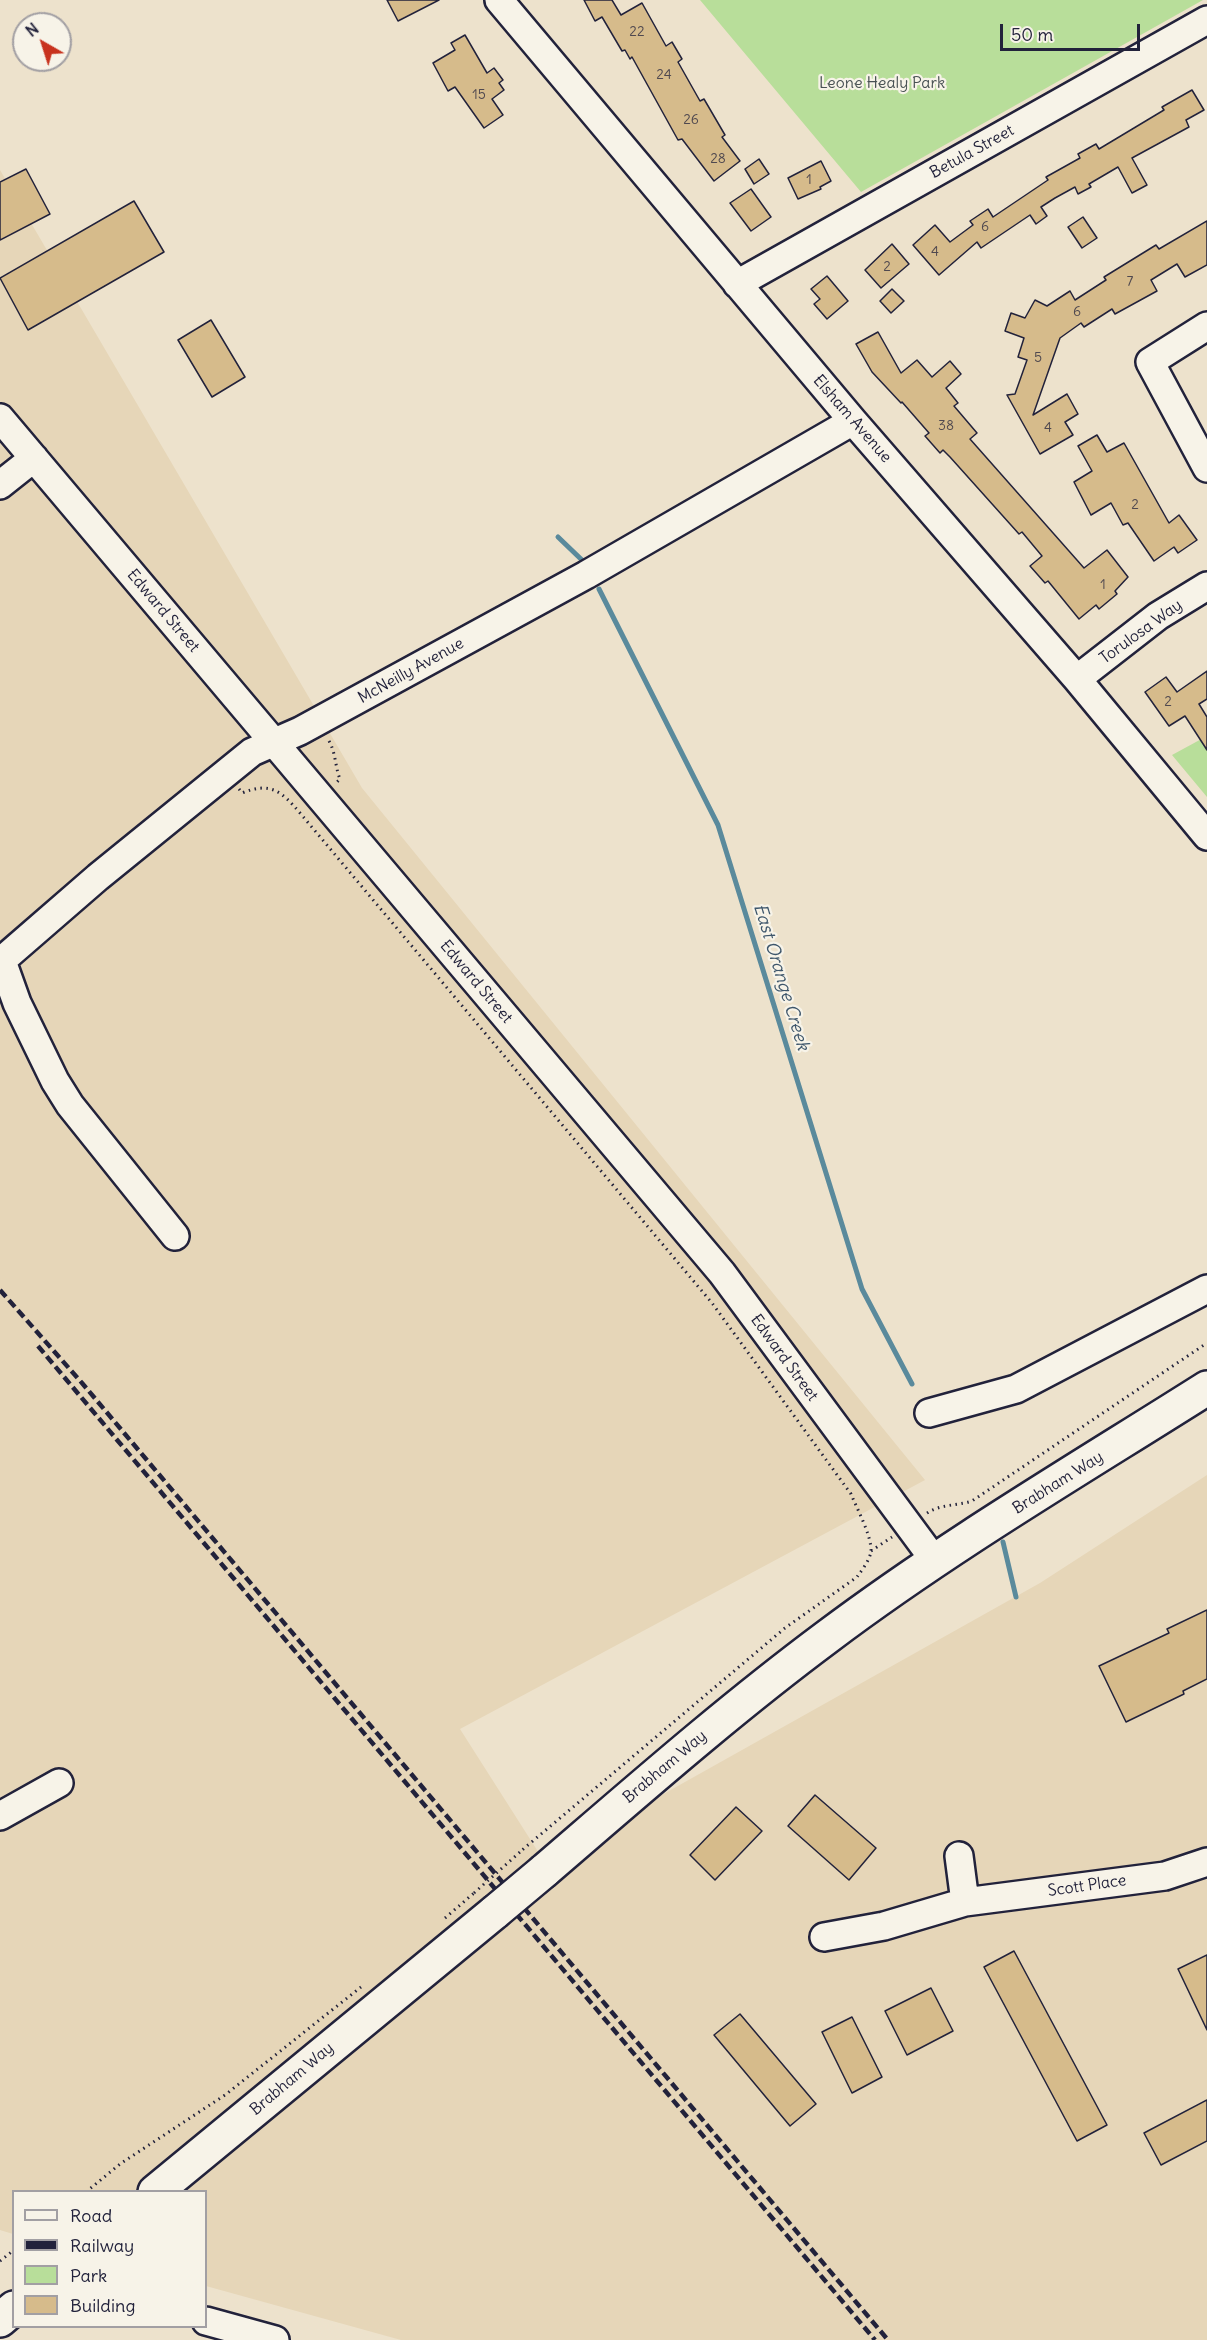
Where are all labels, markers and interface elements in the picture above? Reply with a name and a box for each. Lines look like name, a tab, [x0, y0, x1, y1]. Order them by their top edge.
north arrow	[12, 12, 72, 72]
scale bar	[1003, 12, 1142, 50]
text: N	[21, 18, 43, 41]
text: 50 m	[1011, 23, 1053, 46]
house number: 22	[629, 24, 645, 40]
house number: 24	[656, 67, 672, 83]
park label: Leone Healy Park	[819, 73, 945, 93]
house number: 15	[472, 87, 486, 103]
house number: 26	[683, 112, 699, 128]
street label: Betula Street	[927, 121, 1017, 183]
house number: 28	[710, 151, 726, 167]
house number: 1	[806, 172, 812, 188]
house number: 6	[981, 219, 989, 235]
house number: 4	[931, 244, 939, 260]
house number: 2	[883, 259, 891, 275]
house number: 7	[1127, 274, 1133, 290]
house number: 6	[1073, 304, 1081, 320]
house number: 5	[1034, 350, 1042, 366]
street label: Elsham Avenue	[809, 371, 895, 467]
house number: 38	[938, 418, 954, 434]
house number: 4	[1044, 420, 1052, 436]
house number: 2	[1131, 497, 1139, 513]
street label: Edward Street	[123, 566, 203, 656]
house number: 1	[1100, 577, 1106, 593]
street label: Torulosa Way	[1096, 596, 1186, 668]
street label: McNeilly Avenue	[355, 634, 467, 708]
house number: 2	[1164, 694, 1172, 710]
water label: East Orange Creek	[748, 901, 814, 1053]
street label: Edward Street	[436, 937, 516, 1027]
street label: Edward Street	[746, 1311, 822, 1405]
street label: Brabham Way	[1009, 1448, 1107, 1518]
street label: Brabham Way	[619, 1726, 711, 1808]
street label: Scott Place	[1046, 1871, 1128, 1901]
street label: Brabham Way	[246, 2038, 338, 2120]
legend	[12, 2190, 207, 2328]
text: Road	[70, 2204, 112, 2227]
text: Railway	[70, 2234, 134, 2257]
text: Park	[70, 2264, 107, 2287]
text: Building	[70, 2294, 135, 2317]

